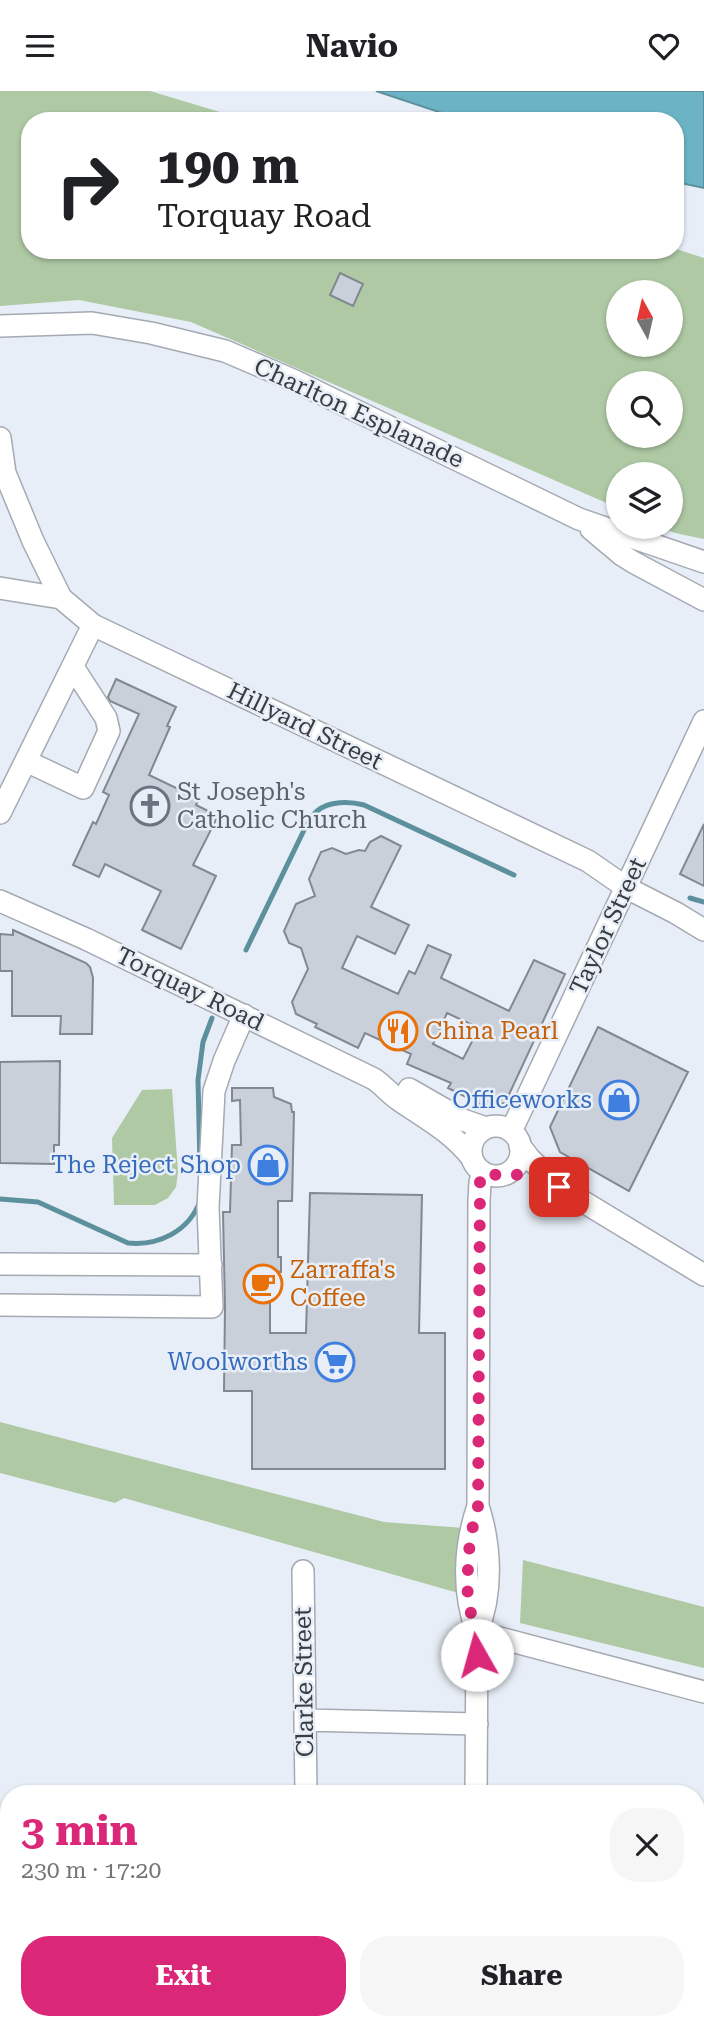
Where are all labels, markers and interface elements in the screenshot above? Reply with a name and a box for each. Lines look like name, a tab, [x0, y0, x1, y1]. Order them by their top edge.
icon: menu	[21, 27, 59, 65]
text: Navio	[306, 27, 398, 65]
icon: heart	[645, 27, 683, 65]
text: 190 m	[157, 138, 299, 195]
icon: right	[42, 140, 133, 231]
text: Torquay Road	[157, 197, 371, 235]
north arrow	[606, 280, 682, 357]
map controls	[606, 280, 683, 539]
street label: Charlton Esplanade	[250, 352, 468, 474]
button: search	[606, 371, 683, 448]
button: layers	[606, 462, 683, 539]
street label: Hillyard Street	[223, 676, 387, 776]
place label: St Joseph's Catholic Church	[177, 778, 367, 834]
church icon: St Joseph's Catholic Church	[129, 785, 171, 827]
street label: Taylor Street	[564, 853, 652, 999]
street label: Torquay Road	[112, 941, 268, 1037]
restaurant icon: China Pearl	[377, 1010, 419, 1052]
place label: China Pearl	[425, 1017, 558, 1045]
shop icon: Officeworks	[598, 1079, 640, 1121]
place label: Officeworks	[452, 1086, 592, 1114]
shop icon: The Reject Shop	[247, 1144, 289, 1186]
place label: The Reject Shop	[51, 1151, 241, 1179]
pin	[529, 1157, 589, 1217]
icon: arrive	[540, 1168, 578, 1206]
place label: Zarraffa's Coffee	[290, 1256, 395, 1312]
cafe icon: Zarraffa's Coffee	[242, 1263, 284, 1305]
supermarket icon: Woolworths	[314, 1341, 356, 1383]
place label: Woolworths	[168, 1348, 308, 1376]
street label: Clarke Street	[289, 1607, 319, 1757]
position arrow	[440, 1618, 514, 1692]
text: 3 min	[21, 1806, 138, 1855]
button: close	[610, 1808, 684, 1882]
text: 230 m · 17:20	[21, 1857, 161, 1884]
button: Exit	[21, 1936, 346, 2016]
button: Share	[360, 1936, 684, 2016]

